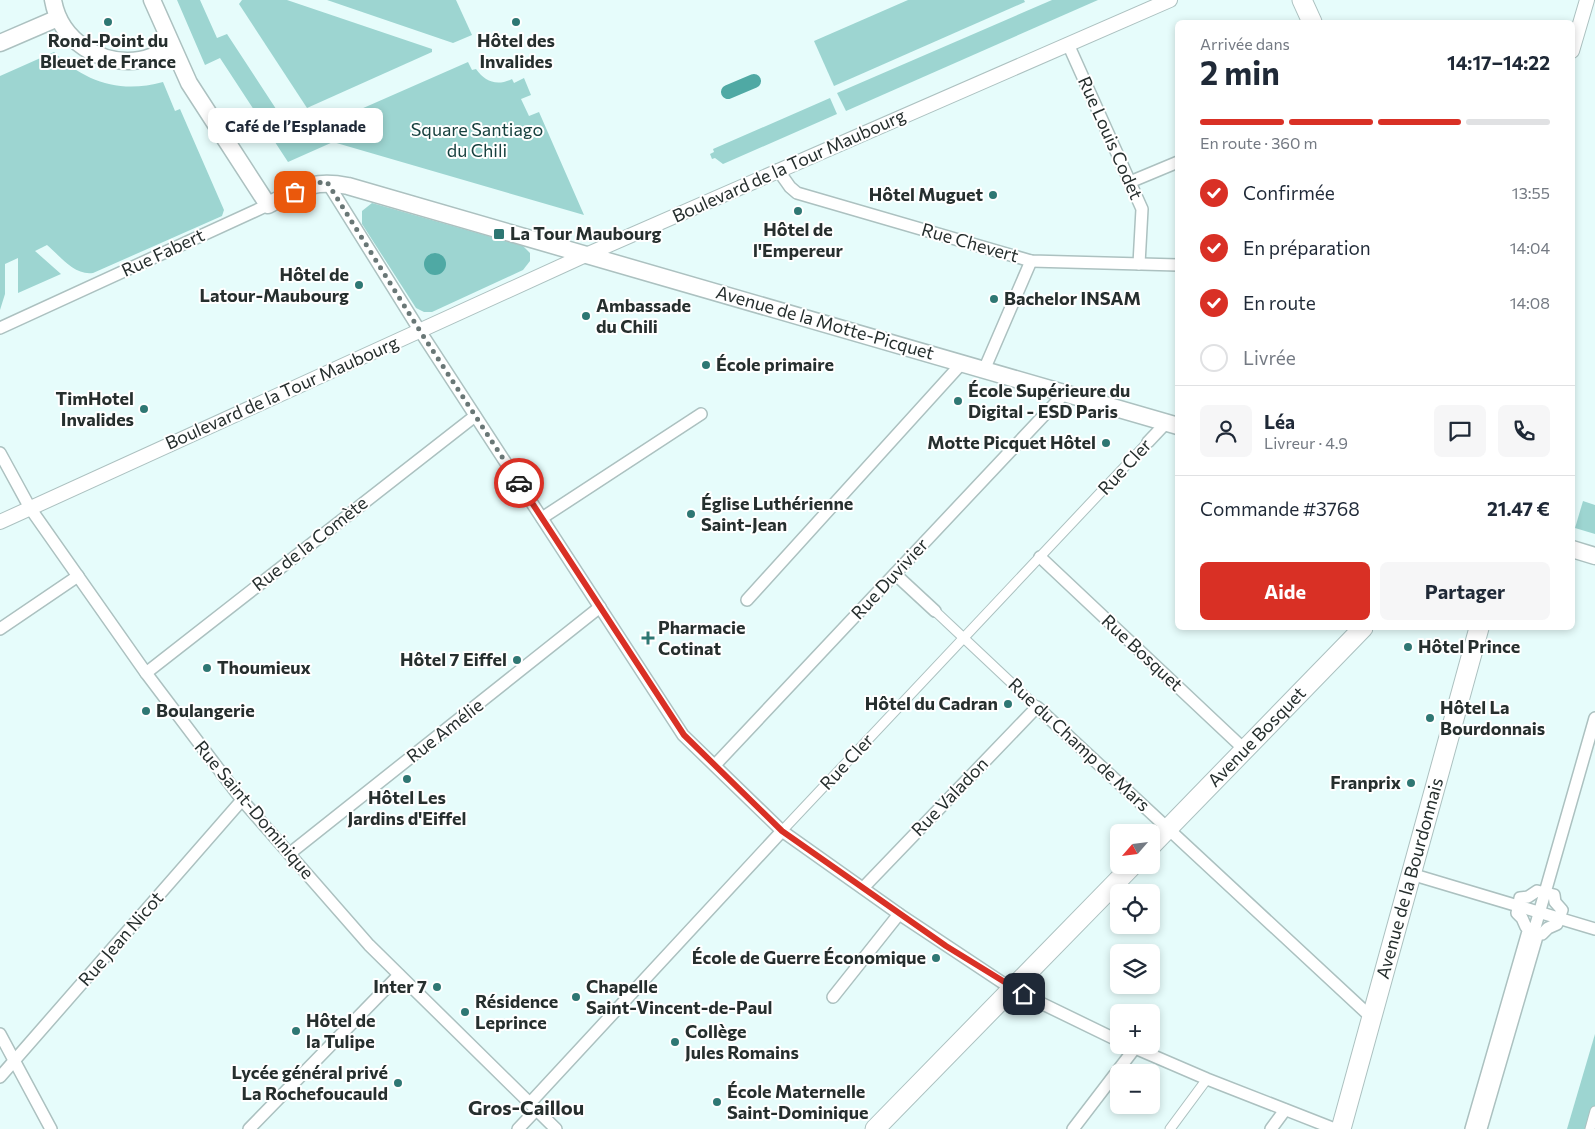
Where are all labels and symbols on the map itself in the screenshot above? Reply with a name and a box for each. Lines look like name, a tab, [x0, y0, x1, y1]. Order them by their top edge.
marker: Rond-Point du Bleuet de France	[102, 16, 114, 28]
marker: Hôtel des Invalides	[510, 16, 522, 28]
place label: Rond-Point du Bleuet de France	[40, 29, 176, 72]
place label: Hôtel des Invalides	[477, 29, 555, 72]
street label: Rue Louis Codet	[1074, 73, 1148, 203]
street label: Boulevard de la Tour Maubourg	[669, 104, 909, 227]
callout: Café de l’Esplanade	[208, 107, 382, 142]
park label: Square Santiago du Chili	[411, 118, 543, 161]
pin	[274, 171, 316, 213]
place label: Hôtel Muguet	[869, 183, 983, 205]
marker: Hôtel Muguet	[987, 189, 999, 201]
marker: Hôtel de l'Empereur	[792, 205, 804, 217]
place label: Hôtel de l'Empereur	[753, 218, 844, 261]
street label: Rue Chevert	[919, 218, 1021, 266]
place label: La Tour Maubourg	[510, 222, 662, 244]
street label: Rue Fabert	[118, 223, 208, 281]
marker: La Tour Maubourg	[492, 227, 506, 241]
place label: Hôtel de Latour-Maubourg	[200, 263, 349, 306]
marker: Hôtel de Latour-Maubourg	[353, 279, 365, 291]
street label: Avenue de la Motte-Picquet	[714, 280, 937, 364]
place label: Bachelor INSAM	[1004, 287, 1141, 309]
marker: Bachelor INSAM	[988, 293, 1000, 305]
place label: Ambassade du Chili	[596, 294, 691, 337]
marker: Ambassade du Chili	[580, 310, 592, 322]
street label: Boulevard de la Tour Maubourg	[162, 331, 402, 454]
place label: École primaire	[716, 353, 834, 375]
marker: École primaire	[700, 359, 712, 371]
place label: École Supérieure du Digital - ESD Paris	[968, 379, 1130, 422]
place label: TimHotel Invalides	[56, 387, 134, 430]
marker: École Supérieure du Digital - ESD Paris	[952, 395, 964, 407]
marker: TimHotel Invalides	[138, 403, 150, 415]
place label: Motte Picquet Hôtel	[927, 431, 1096, 453]
street label: Rue Cler	[1093, 434, 1156, 499]
marker: Motte Picquet Hôtel	[1100, 437, 1112, 449]
courier	[494, 458, 544, 508]
street label: Rue de la Comète	[247, 491, 372, 595]
place label: Église Luthérienne Saint-Jean	[701, 492, 853, 535]
marker: Église Luthérienne Saint-Jean	[685, 508, 697, 520]
street label: Rue Duvivier	[846, 533, 932, 623]
street label: Rue Bosquet	[1098, 609, 1188, 695]
place label: Pharmacie Cotinat	[658, 616, 745, 659]
marker: Pharmacie Cotinat	[642, 632, 654, 644]
place label: Hôtel Prince	[1418, 635, 1520, 657]
marker: Hôtel Prince	[1402, 641, 1414, 653]
place label: Hôtel 7 Eiffel	[400, 648, 507, 670]
marker: Hôtel 7 Eiffel	[511, 654, 523, 666]
place label: Thoumieux	[217, 656, 311, 678]
marker: Thoumieux	[201, 662, 213, 674]
street label: Rue du Champ de Mars	[1004, 673, 1155, 816]
street label: Avenue Bosquet	[1203, 682, 1310, 791]
place label: Hôtel du Cadran	[865, 692, 998, 714]
street label: Rue Amélie	[402, 693, 487, 767]
place label: Hôtel La Bourdonnais	[1440, 696, 1545, 739]
marker: Hôtel du Cadran	[1002, 698, 1014, 710]
place label: Boulangerie	[156, 699, 255, 721]
marker: Boulangerie	[140, 705, 152, 717]
marker: Hôtel La Bourdonnais	[1424, 712, 1436, 724]
street label: Rue Cler	[815, 729, 878, 794]
street label: Rue Saint-Dominique	[190, 736, 319, 883]
street label: Rue Valadon	[906, 752, 992, 840]
place label: Franprix	[1330, 771, 1401, 793]
marker: Hôtel Les Jardins d'Eiffel	[401, 773, 413, 785]
street label: Avenue de la Bourdonnais	[1371, 775, 1447, 981]
marker: Franprix	[1405, 777, 1417, 789]
place label: Hôtel Les Jardins d'Eiffel	[348, 786, 466, 829]
north arrow	[1110, 824, 1160, 874]
street label: Rue Jean Nicot	[73, 887, 167, 990]
place label: École de Guerre Économique	[692, 946, 926, 968]
marker: École de Guerre Économique	[930, 952, 942, 964]
pin	[1003, 973, 1045, 1015]
place label: Inter 7	[373, 975, 427, 997]
place label: Chapelle Saint-Vincent-de-Paul	[586, 975, 772, 1018]
marker: Inter 7	[431, 981, 443, 993]
place label: Résidence Leprince	[475, 990, 558, 1033]
marker: Chapelle Saint-Vincent-de-Paul	[570, 991, 582, 1003]
marker: Résidence Leprince	[459, 1006, 471, 1018]
place label: Hôtel de la Tulipe	[306, 1009, 376, 1052]
place label: Collège Jules Romains	[685, 1020, 799, 1063]
marker: Hôtel de la Tulipe	[290, 1025, 302, 1037]
marker: Collège Jules Romains	[669, 1036, 681, 1048]
place label: Lycée général privé La Rochefoucauld	[231, 1061, 388, 1104]
marker: Lycée général privé La Rochefoucauld	[392, 1077, 404, 1089]
place label: École Maternelle Saint-Dominique	[727, 1080, 868, 1123]
district label: Gros-Caillou	[468, 1095, 584, 1119]
marker: École Maternelle Saint-Dominique	[711, 1096, 723, 1108]

